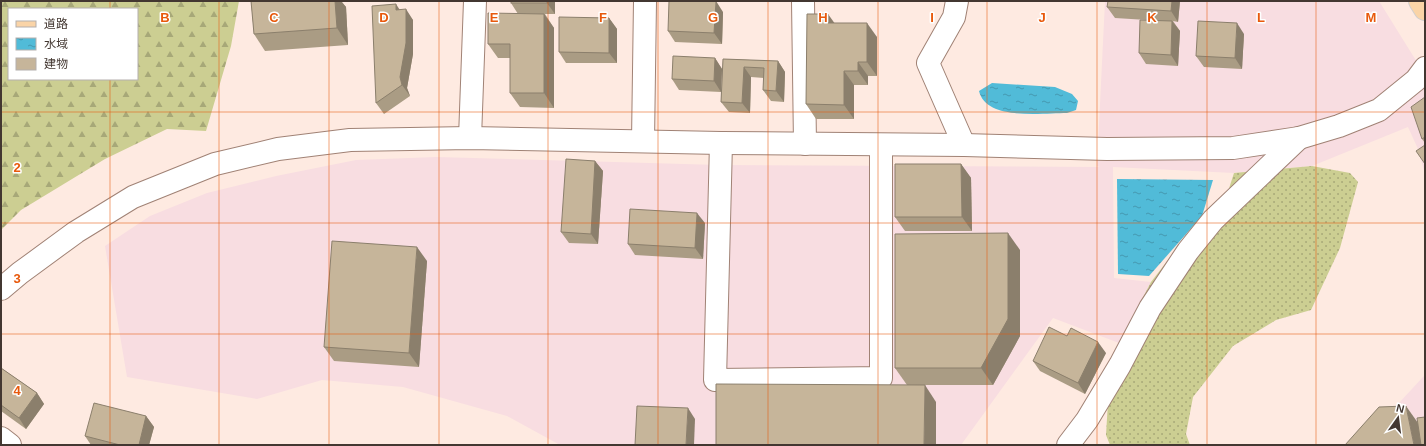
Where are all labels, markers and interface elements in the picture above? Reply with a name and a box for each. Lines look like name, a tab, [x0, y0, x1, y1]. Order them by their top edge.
legend	[8, 8, 138, 80]
text: B	[160, 10, 170, 25]
text: C	[269, 10, 279, 25]
text: D	[379, 10, 389, 25]
text: E	[490, 10, 499, 25]
text: F	[599, 10, 607, 25]
text: G	[708, 10, 718, 25]
text: H	[818, 10, 828, 25]
text: I	[930, 10, 934, 25]
text: J	[1038, 10, 1046, 25]
text: K	[1147, 10, 1157, 25]
text: L	[1257, 10, 1265, 25]
text: M	[1366, 10, 1376, 25]
text: 道路	[44, 17, 68, 31]
text: 水域	[44, 37, 68, 51]
text: 建物	[44, 57, 68, 71]
text: 2	[13, 160, 21, 175]
text: 3	[13, 271, 21, 286]
text: 4	[13, 383, 21, 398]
north arrow	[1378, 398, 1418, 438]
text: N	[1395, 402, 1406, 415]

